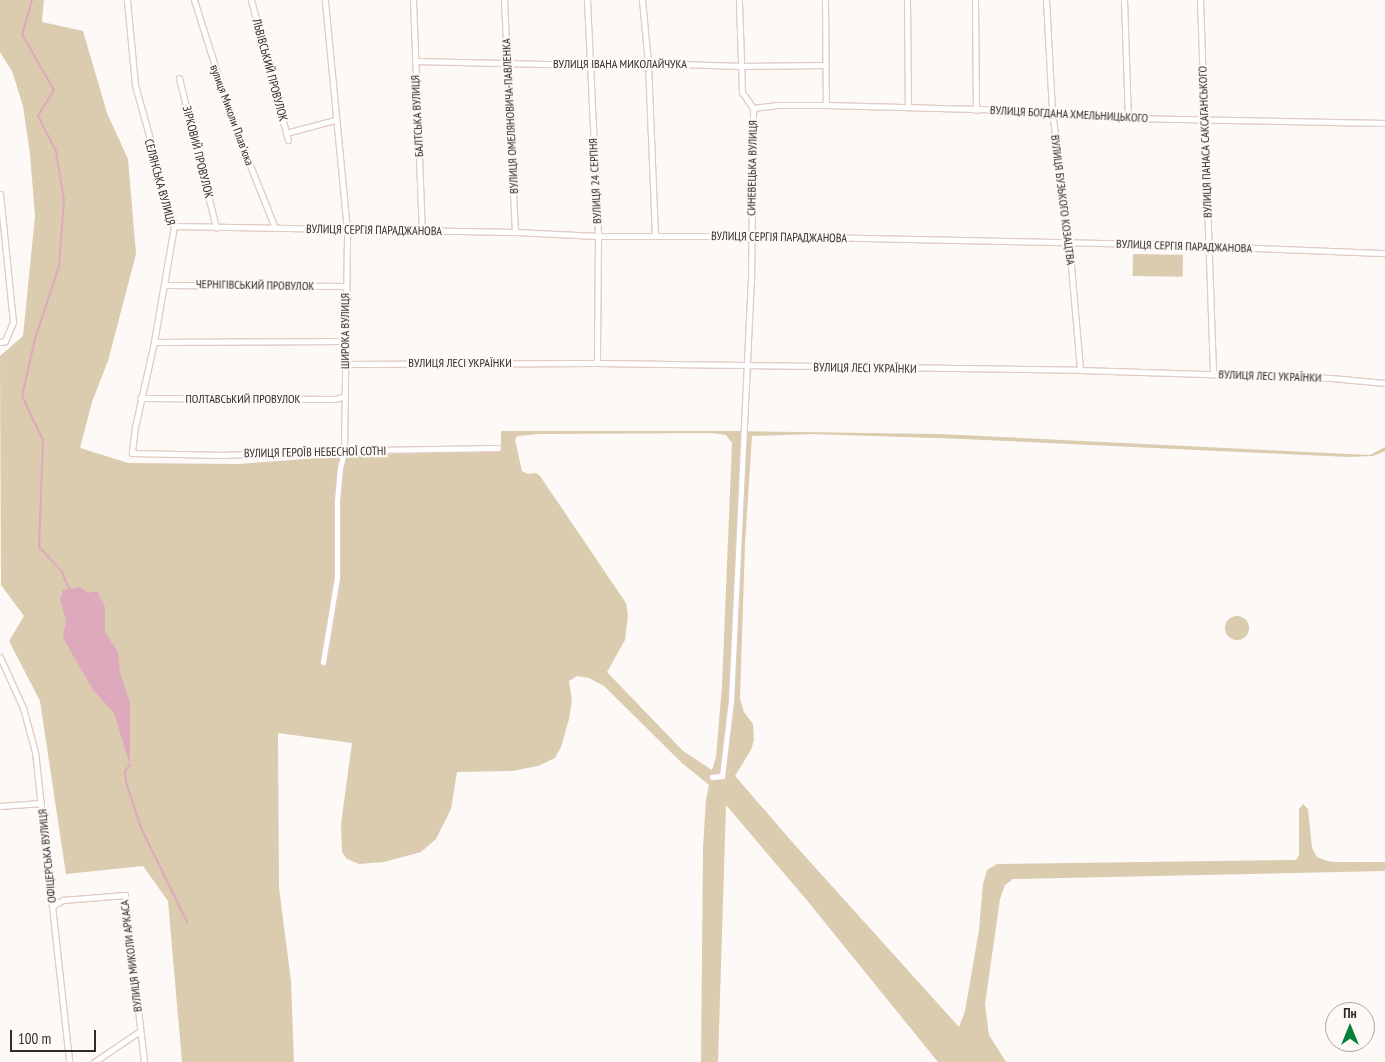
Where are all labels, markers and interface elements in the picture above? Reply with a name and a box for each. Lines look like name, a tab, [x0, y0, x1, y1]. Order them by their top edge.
street label: ЛЬВІВСЬКИЙ ПРОВУЛОК	[249, 17, 291, 123]
street label: ВУЛИЦЯ ОМЕЛЯНОВИЧА-ПАВЛЕНКА	[499, 38, 521, 194]
street label: ВУЛИЦЯ ІВАНА МИКОЛАЙЧУКА	[553, 57, 687, 71]
street label: вулиця Миколи Плавʼюка	[207, 63, 257, 167]
street label: ВУЛИЦЯ ПАНАСА САКСАГАНСЬКОГО	[1195, 66, 1215, 218]
street label: БАЛТСЬКА ВУЛИЦЯ	[408, 74, 426, 158]
street label: ВУЛИЦЯ БОГДАНА ХМЕЛЬНИЦЬКОГО	[989, 103, 1149, 125]
street label: ЗІРКОВИЙ ПРОВУЛОК	[180, 104, 216, 200]
street label: СИНЕВЕЦЬКА ВУЛИЦЯ	[744, 120, 760, 216]
street label: ВУЛИЦЯ БУЗЬКОГО КОЗАЦТВА	[1048, 134, 1078, 266]
street label: СЕЛЯНСЬКА ВУЛИЦЯ	[141, 137, 179, 227]
street label: ВУЛИЦЯ 24 СЕРПНЯ	[586, 138, 604, 224]
street label: ВУЛИЦЯ СЕРГІЯ ПАРАДЖАНОВА	[306, 222, 442, 238]
street label: ВУЛИЦЯ СЕРГІЯ ПАРАДЖАНОВА	[711, 229, 847, 245]
street label: ВУЛИЦЯ СЕРГІЯ ПАРАДЖАНОВА	[1116, 236, 1252, 256]
street label: ЧЕРНІГІВСЬКИЙ ПРОВУЛОК	[196, 277, 314, 293]
street label: ШИРОКА ВУЛИЦЯ	[338, 293, 352, 369]
street label: ВУЛИЦЯ ЛЕСІ УКРАЇНКИ	[408, 356, 512, 370]
street label: ВУЛИЦЯ ЛЕСІ УКРАЇНКИ	[813, 360, 917, 376]
street label: ВУЛИЦЯ ЛЕСІ УКРАЇНКИ	[1218, 367, 1322, 385]
street label: ПОЛТАВСЬКИЙ ПРОВУЛОК	[186, 392, 300, 406]
street label: ВУЛИЦЯ ГЕРОЇВ НЕБЕСНОЇ СОТНІ	[244, 444, 386, 460]
street label: ОФІЦЕРСЬКА ВУЛИЦЯ	[35, 808, 59, 904]
street label: ВУЛИЦЯ МИКОЛИ АРКАСА	[117, 899, 145, 1013]
north arrow	[1325, 1002, 1375, 1052]
text: Пн	[1343, 1004, 1357, 1022]
scale bar	[12, 1020, 99, 1052]
text: 100 m	[18, 1029, 51, 1048]

